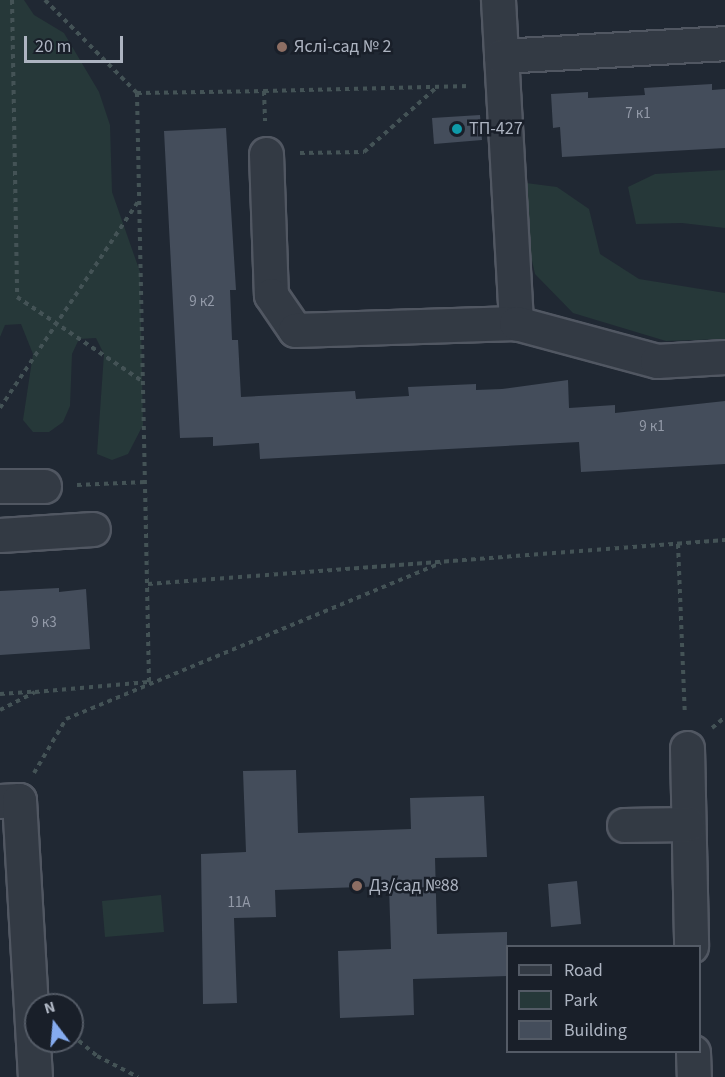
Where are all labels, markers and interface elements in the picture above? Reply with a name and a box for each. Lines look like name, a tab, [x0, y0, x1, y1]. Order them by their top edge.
scale bar	[27, 24, 126, 62]
text: 20 m	[35, 34, 71, 59]
place label: Яслі-сад № 2	[294, 36, 391, 58]
marker: Яслі-сад № 2	[275, 40, 289, 54]
house number: 7 к1	[625, 105, 651, 123]
place label: ТП-427	[469, 118, 523, 140]
marker: ТП-427	[450, 122, 464, 136]
house number: 9 к2	[189, 293, 215, 311]
house number: 9 к1	[639, 418, 665, 436]
house number: 9 к3	[31, 614, 57, 632]
place label: Дз/сад №88	[369, 875, 459, 897]
marker: Дз/сад №88	[350, 879, 364, 893]
house number: 11А	[227, 894, 251, 912]
legend	[506, 945, 701, 1053]
text: Road	[564, 958, 603, 983]
text: Park	[564, 988, 598, 1013]
north arrow	[24, 993, 84, 1053]
text: N	[41, 996, 58, 1020]
text: Building	[564, 1018, 627, 1043]

